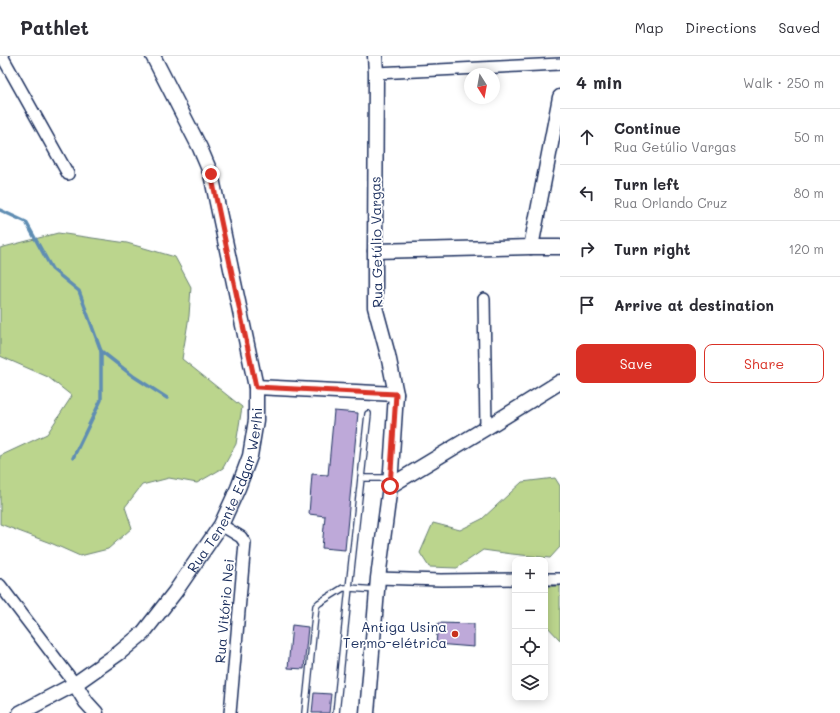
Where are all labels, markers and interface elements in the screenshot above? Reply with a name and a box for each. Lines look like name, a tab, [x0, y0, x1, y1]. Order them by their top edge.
text: Pathlet	[20, 15, 89, 40]
text: Map	[635, 18, 663, 37]
text: Directions	[685, 18, 756, 37]
text: Saved	[778, 18, 820, 37]
north arrow	[464, 68, 500, 104]
text: 4 min	[576, 71, 622, 93]
text: Walk · 250 m	[743, 74, 824, 91]
text: Continue	[614, 118, 681, 138]
icon: ahead	[576, 126, 598, 148]
text: 50 m	[794, 128, 824, 145]
text: Rua Getúlio Vargas	[614, 138, 736, 155]
route end	[202, 165, 220, 183]
text: Turn left	[614, 174, 679, 194]
street label: Rua Getúlio Vargas	[365, 176, 387, 308]
icon: left	[576, 182, 598, 204]
text: 80 m	[794, 184, 824, 201]
text: Rua Orlando Cruz	[614, 194, 727, 211]
icon: right	[576, 238, 598, 260]
text: Turn right	[614, 239, 691, 259]
text: 120 m	[788, 240, 824, 257]
icon: arrive	[576, 294, 598, 316]
text: Arrive at destination	[614, 295, 774, 315]
button: Save	[576, 344, 696, 383]
button: Share	[704, 344, 824, 383]
street label: Rua Tenente Edgar Werlhi	[182, 407, 266, 576]
route start	[381, 477, 399, 495]
map controls	[512, 557, 548, 701]
button: +	[512, 557, 548, 593]
street label: Rua Vitório Nei	[210, 558, 238, 664]
button: −	[512, 593, 548, 629]
place label: Antiga Usina Termo-elétrica	[343, 617, 447, 652]
marker: Antiga Usina Termo-elétrica	[450, 629, 460, 639]
button: locate	[512, 629, 548, 665]
button: layers	[512, 665, 548, 701]

